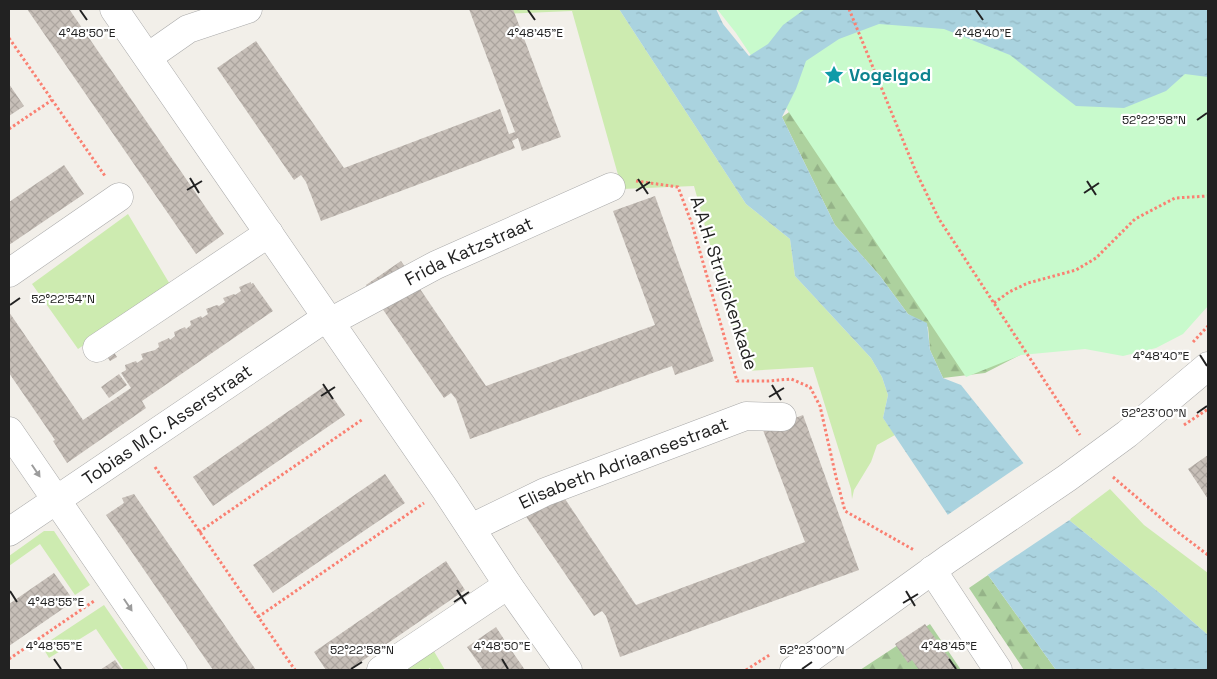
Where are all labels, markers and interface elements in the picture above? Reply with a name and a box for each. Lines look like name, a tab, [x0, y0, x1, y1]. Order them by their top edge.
text: 4°48'50"E	[59, 25, 116, 41]
text: 4°48'45"E	[507, 25, 563, 41]
text: 4°48'40"E	[955, 25, 1012, 41]
place label: Vogelgod	[849, 63, 931, 86]
place icon: Vogelgod	[823, 64, 845, 86]
text: 52°22'58"N	[1122, 112, 1186, 128]
street label: A.A.H. Struijckenkade	[685, 193, 763, 373]
street label: Frida Katzstraat	[401, 211, 536, 291]
text: 52°22'54"N	[31, 291, 95, 307]
text: 4°48'40"E	[1133, 348, 1190, 364]
street label: Tobias M.C. Asserstraat	[78, 359, 256, 490]
text: 52°23'00"N	[1122, 405, 1186, 421]
street label: Elisabeth Adriaansestraat	[515, 412, 731, 514]
one-way arrow	[31, 464, 41, 478]
text: 4°48'55"E	[28, 594, 84, 610]
one-way arrow	[123, 599, 133, 612]
text: 4°48'55"E	[26, 638, 82, 654]
text: 4°48'50"E	[474, 638, 531, 654]
text: 4°48'45"E	[921, 638, 977, 654]
text: 52°22'58"N	[330, 642, 394, 658]
text: 52°23'00"N	[780, 642, 844, 658]

